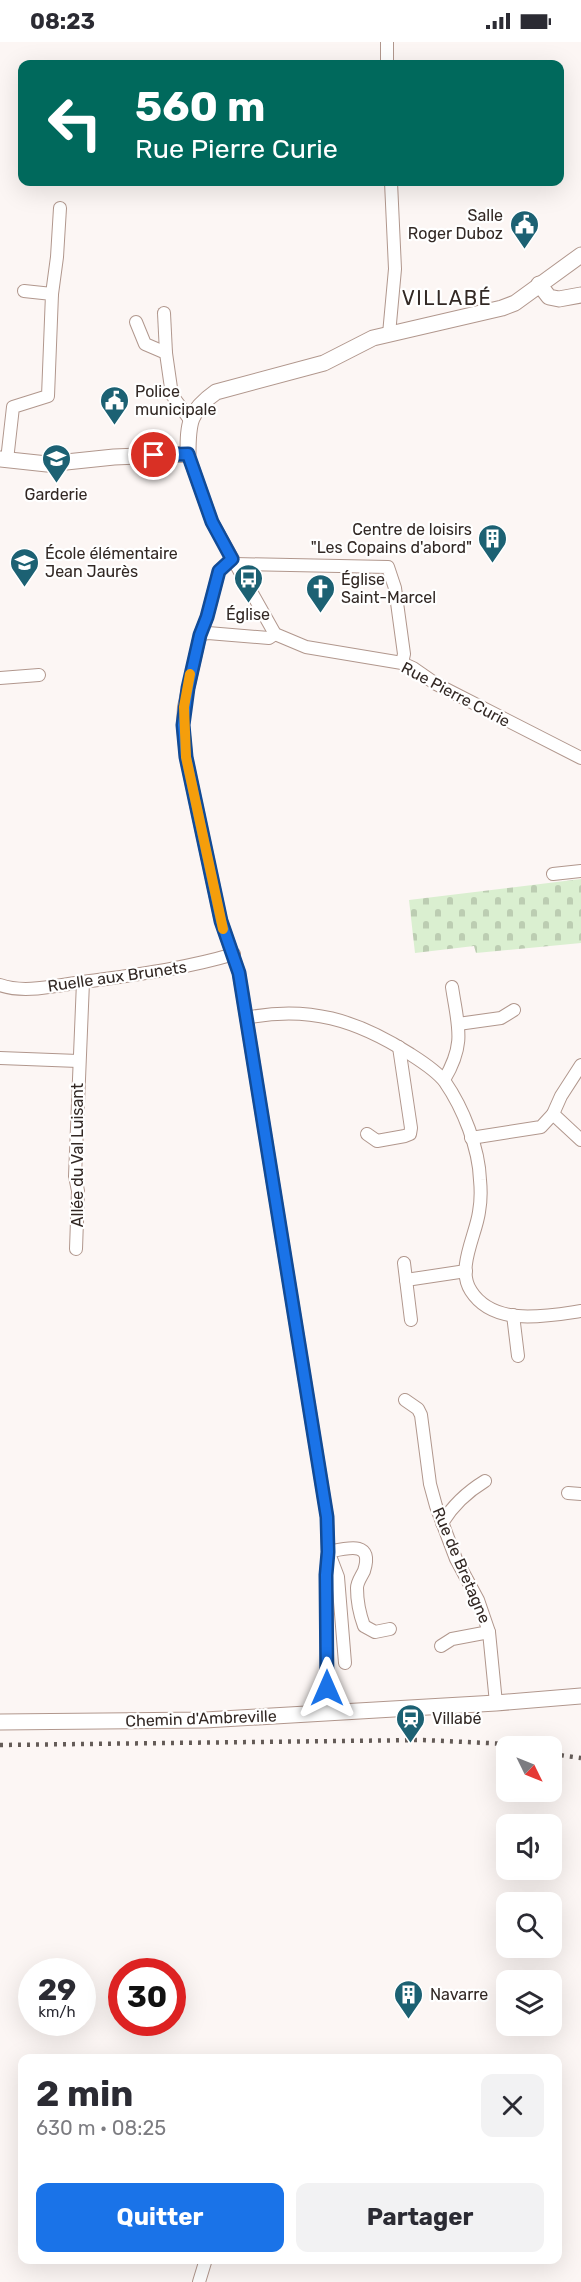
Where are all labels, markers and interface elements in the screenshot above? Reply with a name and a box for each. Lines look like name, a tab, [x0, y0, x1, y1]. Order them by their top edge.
text: 08:23	[30, 8, 95, 35]
text: 560 m	[135, 82, 265, 132]
icon: left	[36, 84, 114, 162]
text: Rue Pierre Curie	[135, 133, 338, 165]
place label: Salle Roger Duboz	[408, 206, 503, 243]
public building icon: Salle Roger Duboz	[508, 208, 540, 250]
district label: VILLABÉ	[402, 286, 492, 310]
place label: Police municipale	[135, 382, 216, 419]
public building icon: Police municipale	[98, 384, 130, 426]
pin	[128, 429, 179, 480]
icon: arrive	[137, 438, 170, 471]
school or university icon: Garderie	[40, 442, 72, 484]
place label: Garderie	[24, 485, 88, 504]
place label: Centre de loisirs "Les Copains d'abord"	[311, 520, 472, 557]
building icon: Centre de loisirs "Les Copains d'abord"	[477, 522, 509, 564]
place label: École élémentaire Jean Jaurès	[45, 544, 178, 581]
school or university icon: École élémentaire Jean Jaurès	[8, 546, 40, 588]
bus stop icon: Église	[232, 562, 264, 604]
place label: Église Saint-Marcel	[341, 570, 436, 607]
church icon: Église Saint-Marcel	[304, 572, 336, 614]
place label: Église	[226, 605, 270, 624]
street label: Rue Pierre Curie	[398, 658, 513, 731]
street label: Ruelle aux Brunets	[46, 957, 188, 996]
street label: Allée du Val Luisant	[68, 1083, 87, 1227]
street label: Rue de Bretagne	[429, 1504, 495, 1626]
position arrow	[295, 1656, 359, 1720]
station icon: Villabé	[395, 1702, 427, 1744]
street label: Chemin d'Ambreville	[125, 1706, 277, 1731]
place label: Villabé	[432, 1709, 481, 1728]
north arrow	[496, 1736, 562, 1802]
map controls	[496, 1736, 562, 2036]
button: sound	[496, 1814, 562, 1880]
button: search	[496, 1892, 562, 1958]
speed limit sign: 30	[108, 1958, 186, 2036]
button: layers	[496, 1970, 562, 2036]
text: 29	[38, 1972, 76, 2008]
building icon: Navarre	[393, 1978, 425, 2020]
place label: Navarre	[430, 1985, 488, 2004]
text: km/h	[38, 2003, 76, 2021]
text: 2 min	[36, 2072, 134, 2115]
button: close	[481, 2074, 544, 2137]
text: 630 m · 08:25	[36, 2116, 166, 2140]
button: Quitter	[36, 2183, 284, 2252]
button: Partager	[296, 2183, 544, 2252]

